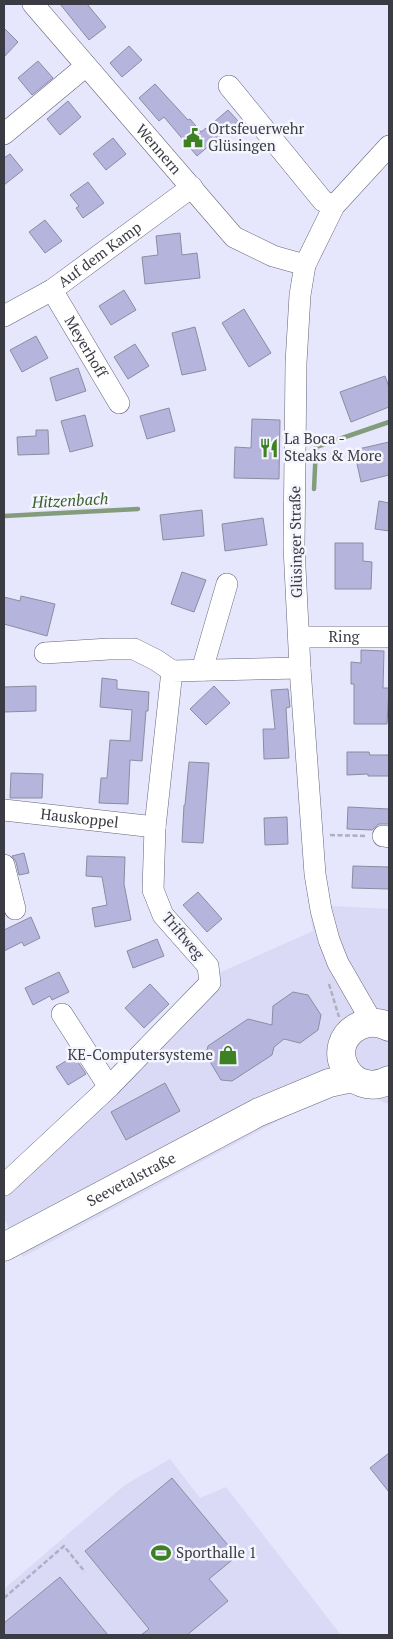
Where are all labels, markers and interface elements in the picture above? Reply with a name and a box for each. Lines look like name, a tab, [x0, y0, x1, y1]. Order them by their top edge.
place label: Ortsfeuerwehr Glüsingen	[208, 118, 304, 155]
street label: Wennern	[132, 119, 187, 178]
public building icon: Ortsfeuerwehr Glüsingen	[182, 127, 204, 149]
street label: Auf dem Kamp	[54, 217, 145, 291]
street label: Meyerhoff	[60, 312, 113, 381]
place label: La Boca - Steaks & More	[284, 428, 382, 465]
restaurant icon: La Boca - Steaks & More	[258, 437, 280, 459]
street label: Glüsinger Straße	[284, 486, 306, 598]
water label: Hitzenbach	[30, 487, 109, 513]
street label: Ring	[329, 626, 361, 646]
street label: Hauskoppel	[39, 803, 120, 832]
street label: Triftweg	[158, 908, 210, 964]
place label: KE-Computersysteme	[68, 1044, 213, 1064]
shop icon: KE-Computersysteme	[217, 1044, 239, 1066]
street label: Seevetalstraße	[83, 1147, 179, 1211]
sports icon: Sporthalle 1	[150, 1542, 172, 1564]
place label: Sporthalle 1	[176, 1542, 257, 1562]

